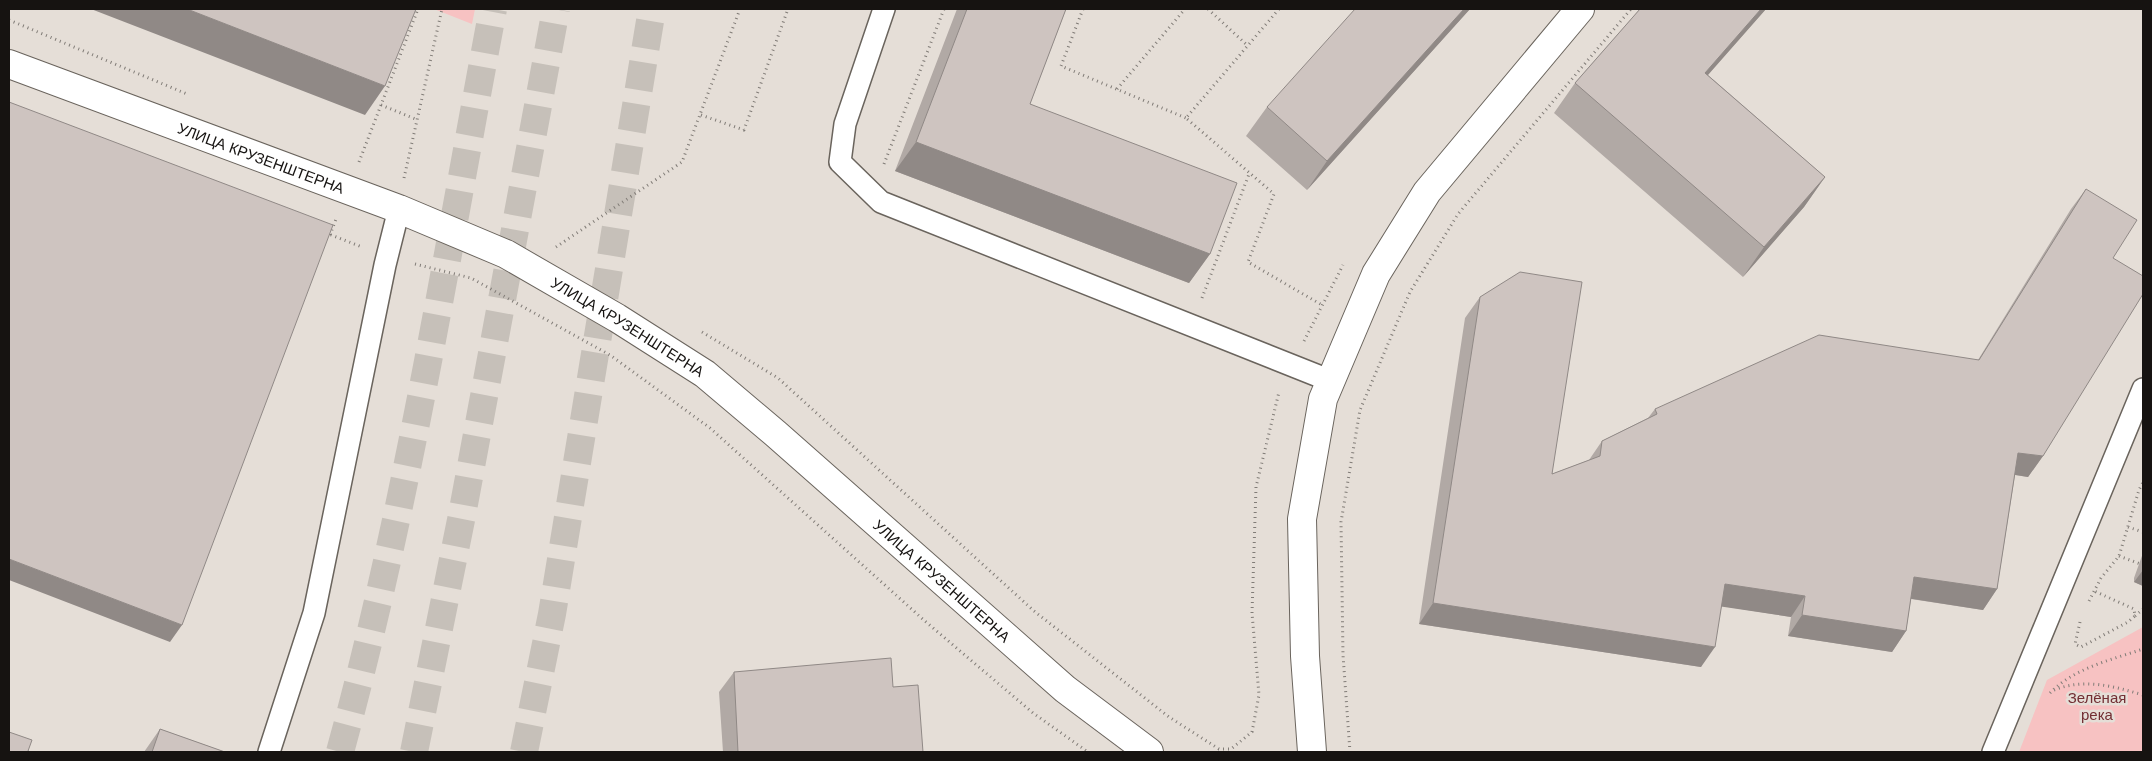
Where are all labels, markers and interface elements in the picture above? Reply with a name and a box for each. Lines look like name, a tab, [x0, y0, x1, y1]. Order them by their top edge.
street label: УЛИЦА КРУЗЕНШТЕРНА	[176, 119, 347, 196]
street label: УЛИЦА КРУЗЕНШТЕРНА	[548, 273, 708, 380]
street label: УЛИЦА КРУЗЕНШТЕРНА	[870, 516, 1014, 645]
park label: Зелёная река	[2068, 689, 2126, 723]

